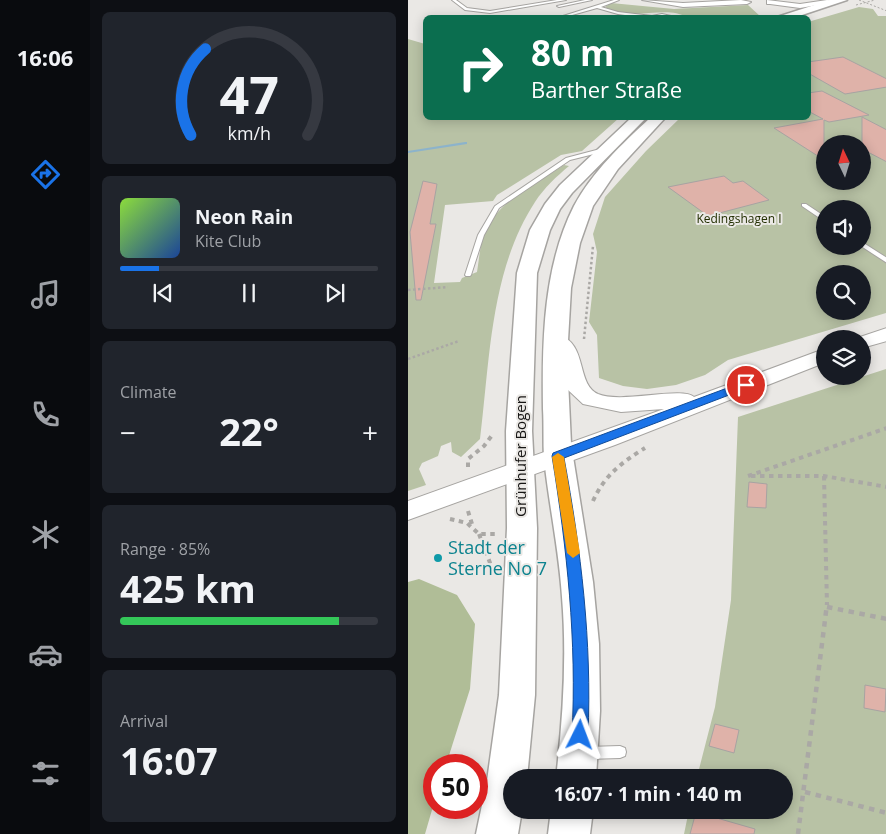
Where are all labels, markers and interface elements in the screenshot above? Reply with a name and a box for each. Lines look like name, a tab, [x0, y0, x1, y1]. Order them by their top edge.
text: 80 m	[531, 29, 614, 76]
icon: right	[448, 35, 513, 100]
text: 16:06	[17, 42, 73, 72]
text: 47	[219, 58, 279, 129]
text: Barther Straße	[531, 74, 682, 104]
text: km/h	[227, 121, 271, 145]
north arrow	[816, 135, 870, 190]
map controls	[816, 135, 871, 385]
icon: directions	[28, 157, 63, 192]
button: sound	[816, 200, 871, 255]
text: Neon Rain	[195, 204, 293, 230]
park label: Kedingshagen I	[696, 210, 782, 227]
text: Kite Club	[195, 230, 261, 252]
button: search	[816, 265, 871, 320]
icon: music	[28, 277, 63, 312]
icon: previous	[149, 279, 177, 307]
icon: pause	[235, 279, 263, 307]
icon: next	[321, 279, 349, 307]
button: layers	[816, 330, 871, 385]
pin	[725, 364, 767, 406]
icon: arrive	[732, 371, 760, 399]
text: Climate	[120, 381, 177, 403]
street label: Grünhufer Bogen	[510, 395, 530, 517]
icon: phone	[28, 397, 63, 432]
text: 22°	[219, 405, 279, 457]
text: −	[120, 413, 136, 451]
text: +	[362, 413, 378, 451]
icon: climate	[28, 517, 63, 552]
place label: Stadt der Sterne No 7	[448, 535, 547, 580]
text: Range · 85%	[120, 538, 210, 560]
marker: Stadt der Sterne No 7	[432, 552, 444, 564]
text: 425 km	[120, 562, 256, 614]
icon: car	[28, 637, 63, 672]
position arrow	[553, 708, 605, 760]
text: Arrival	[120, 710, 168, 732]
text: 16:07	[120, 734, 218, 786]
speed limit sign: 50	[423, 754, 488, 819]
icon: filters	[28, 756, 63, 791]
text: 16:07 · 1 min · 140 m	[554, 781, 742, 807]

